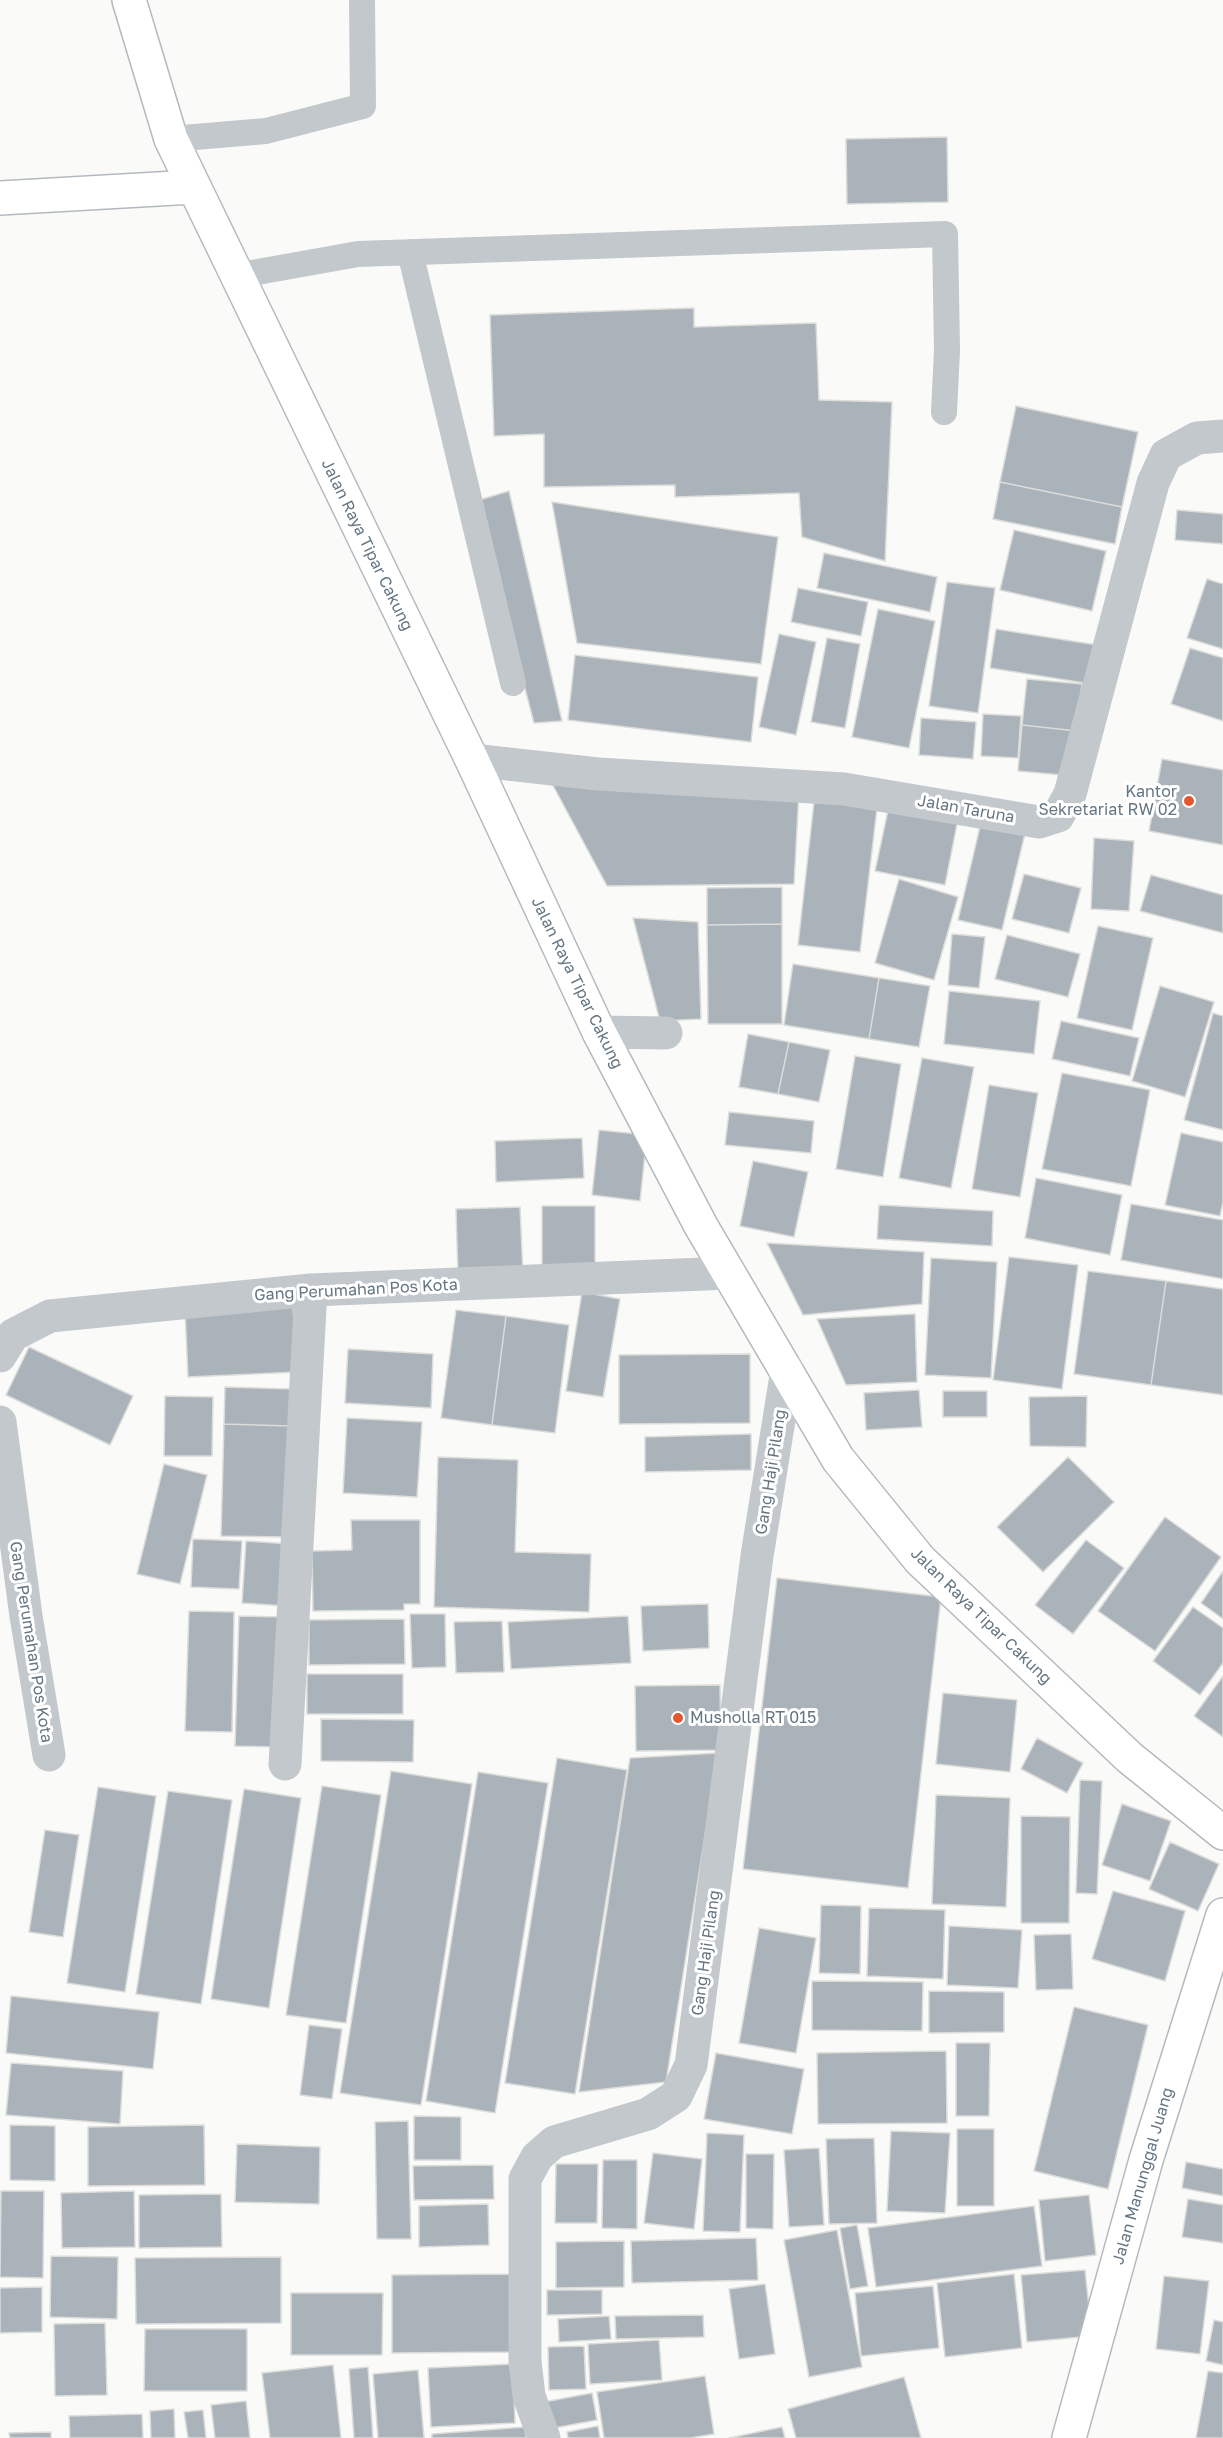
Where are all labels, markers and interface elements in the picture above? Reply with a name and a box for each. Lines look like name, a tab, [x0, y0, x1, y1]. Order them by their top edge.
street label: Jalan Raya Tipar Cakung	[317, 456, 417, 634]
place label: Kantor Sekretariat RW 02	[1038, 782, 1177, 820]
street label: Jalan Taruna	[916, 791, 1016, 827]
marker: Kantor Sekretariat RW 02	[1182, 794, 1196, 808]
street label: Jalan Raya Tipar Cakung	[527, 894, 627, 1072]
street label: Gang Perumahan Pos Kota	[254, 1275, 458, 1305]
street label: Gang Haji Pilang	[752, 1408, 790, 1536]
street label: Gang Perumahan Pos Kota	[6, 1540, 56, 1744]
street label: Jalan Raya Tipar Cakung	[907, 1544, 1055, 1688]
place label: Musholla RT 015	[690, 1708, 816, 1728]
marker: Musholla RT 015	[671, 1711, 685, 1725]
street label: Gang Haji Pilang	[688, 1889, 724, 2017]
street label: Jalan Manunggal Juang	[1109, 2085, 1177, 2267]

